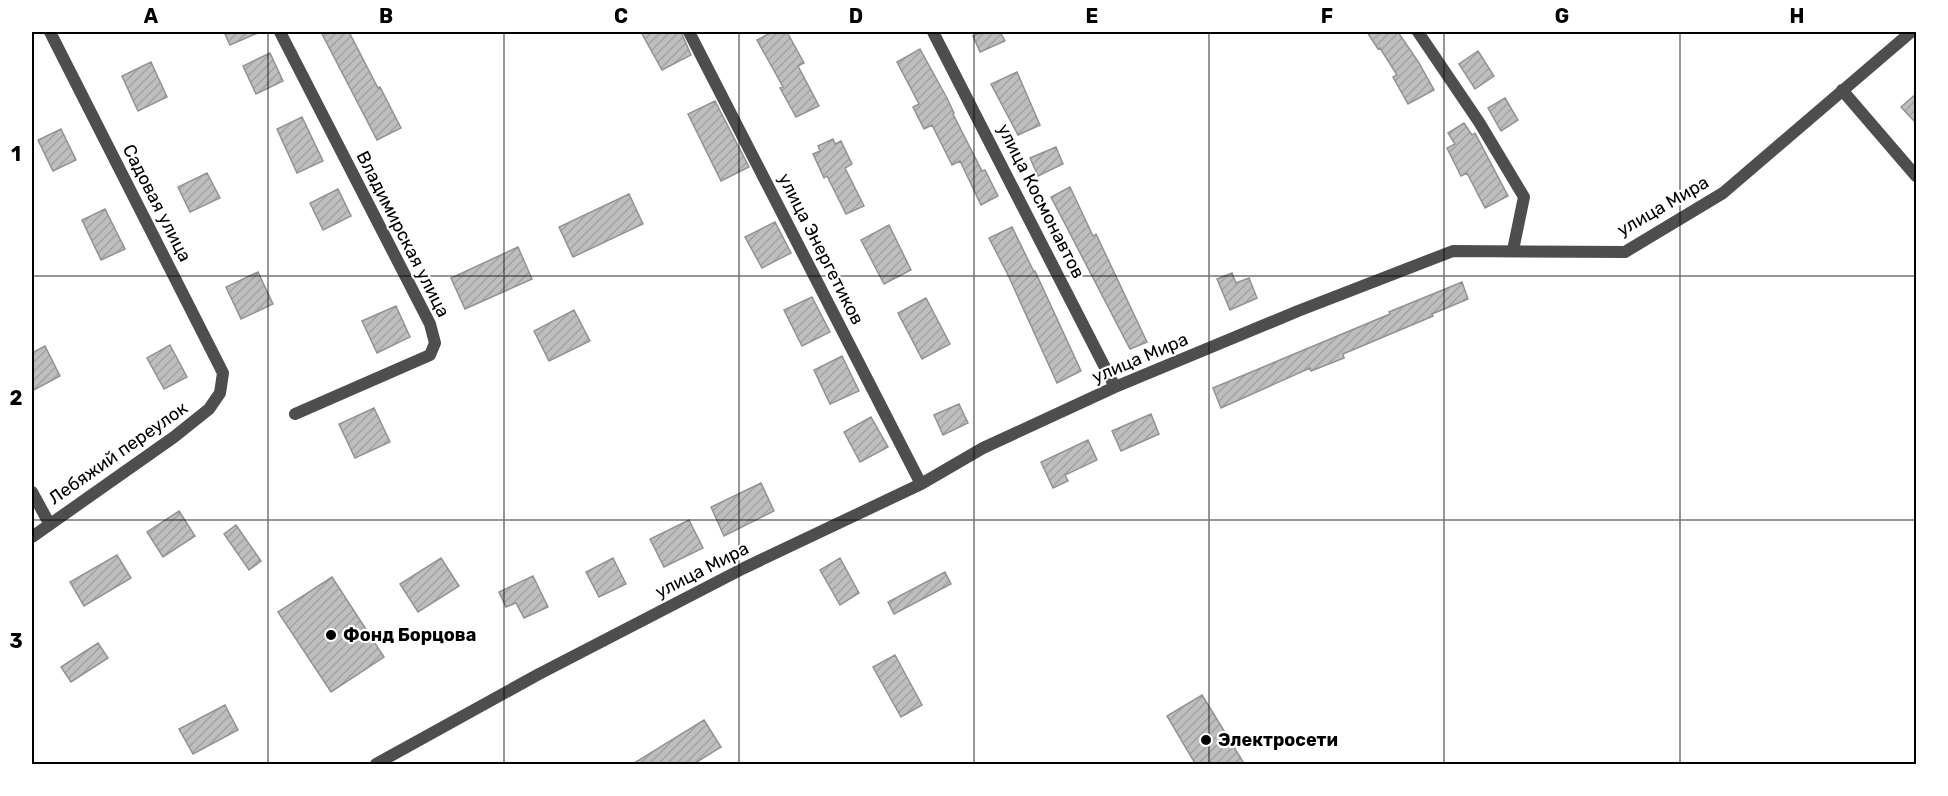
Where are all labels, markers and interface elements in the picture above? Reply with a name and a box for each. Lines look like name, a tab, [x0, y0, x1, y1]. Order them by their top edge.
text: A	[144, 4, 159, 28]
text: B	[379, 4, 393, 28]
text: C	[614, 4, 628, 28]
text: D	[849, 4, 863, 28]
text: E	[1086, 4, 1098, 28]
text: F	[1321, 4, 1333, 28]
text: G	[1555, 4, 1569, 28]
text: H	[1790, 4, 1804, 28]
street label: улица Космонавтов	[992, 120, 1090, 282]
street label: Садовая улица	[118, 140, 196, 266]
text: 1	[11, 142, 21, 166]
street label: Владимирская улица	[352, 147, 454, 321]
street label: улица Энергетиков	[773, 170, 869, 328]
street label: улица Мира	[1613, 171, 1713, 241]
street label: улица Мира	[1089, 328, 1191, 388]
text: 2	[10, 386, 23, 410]
street label: Лебяжий переулок	[44, 397, 192, 509]
street label: улица Мира	[652, 537, 752, 603]
place label: Фонд Борцова	[343, 624, 476, 646]
marker: Фонд Борцова	[324, 628, 338, 642]
text: 3	[9, 629, 23, 653]
place label: Электросети	[1218, 729, 1338, 751]
marker: Электросети	[1199, 733, 1213, 747]

